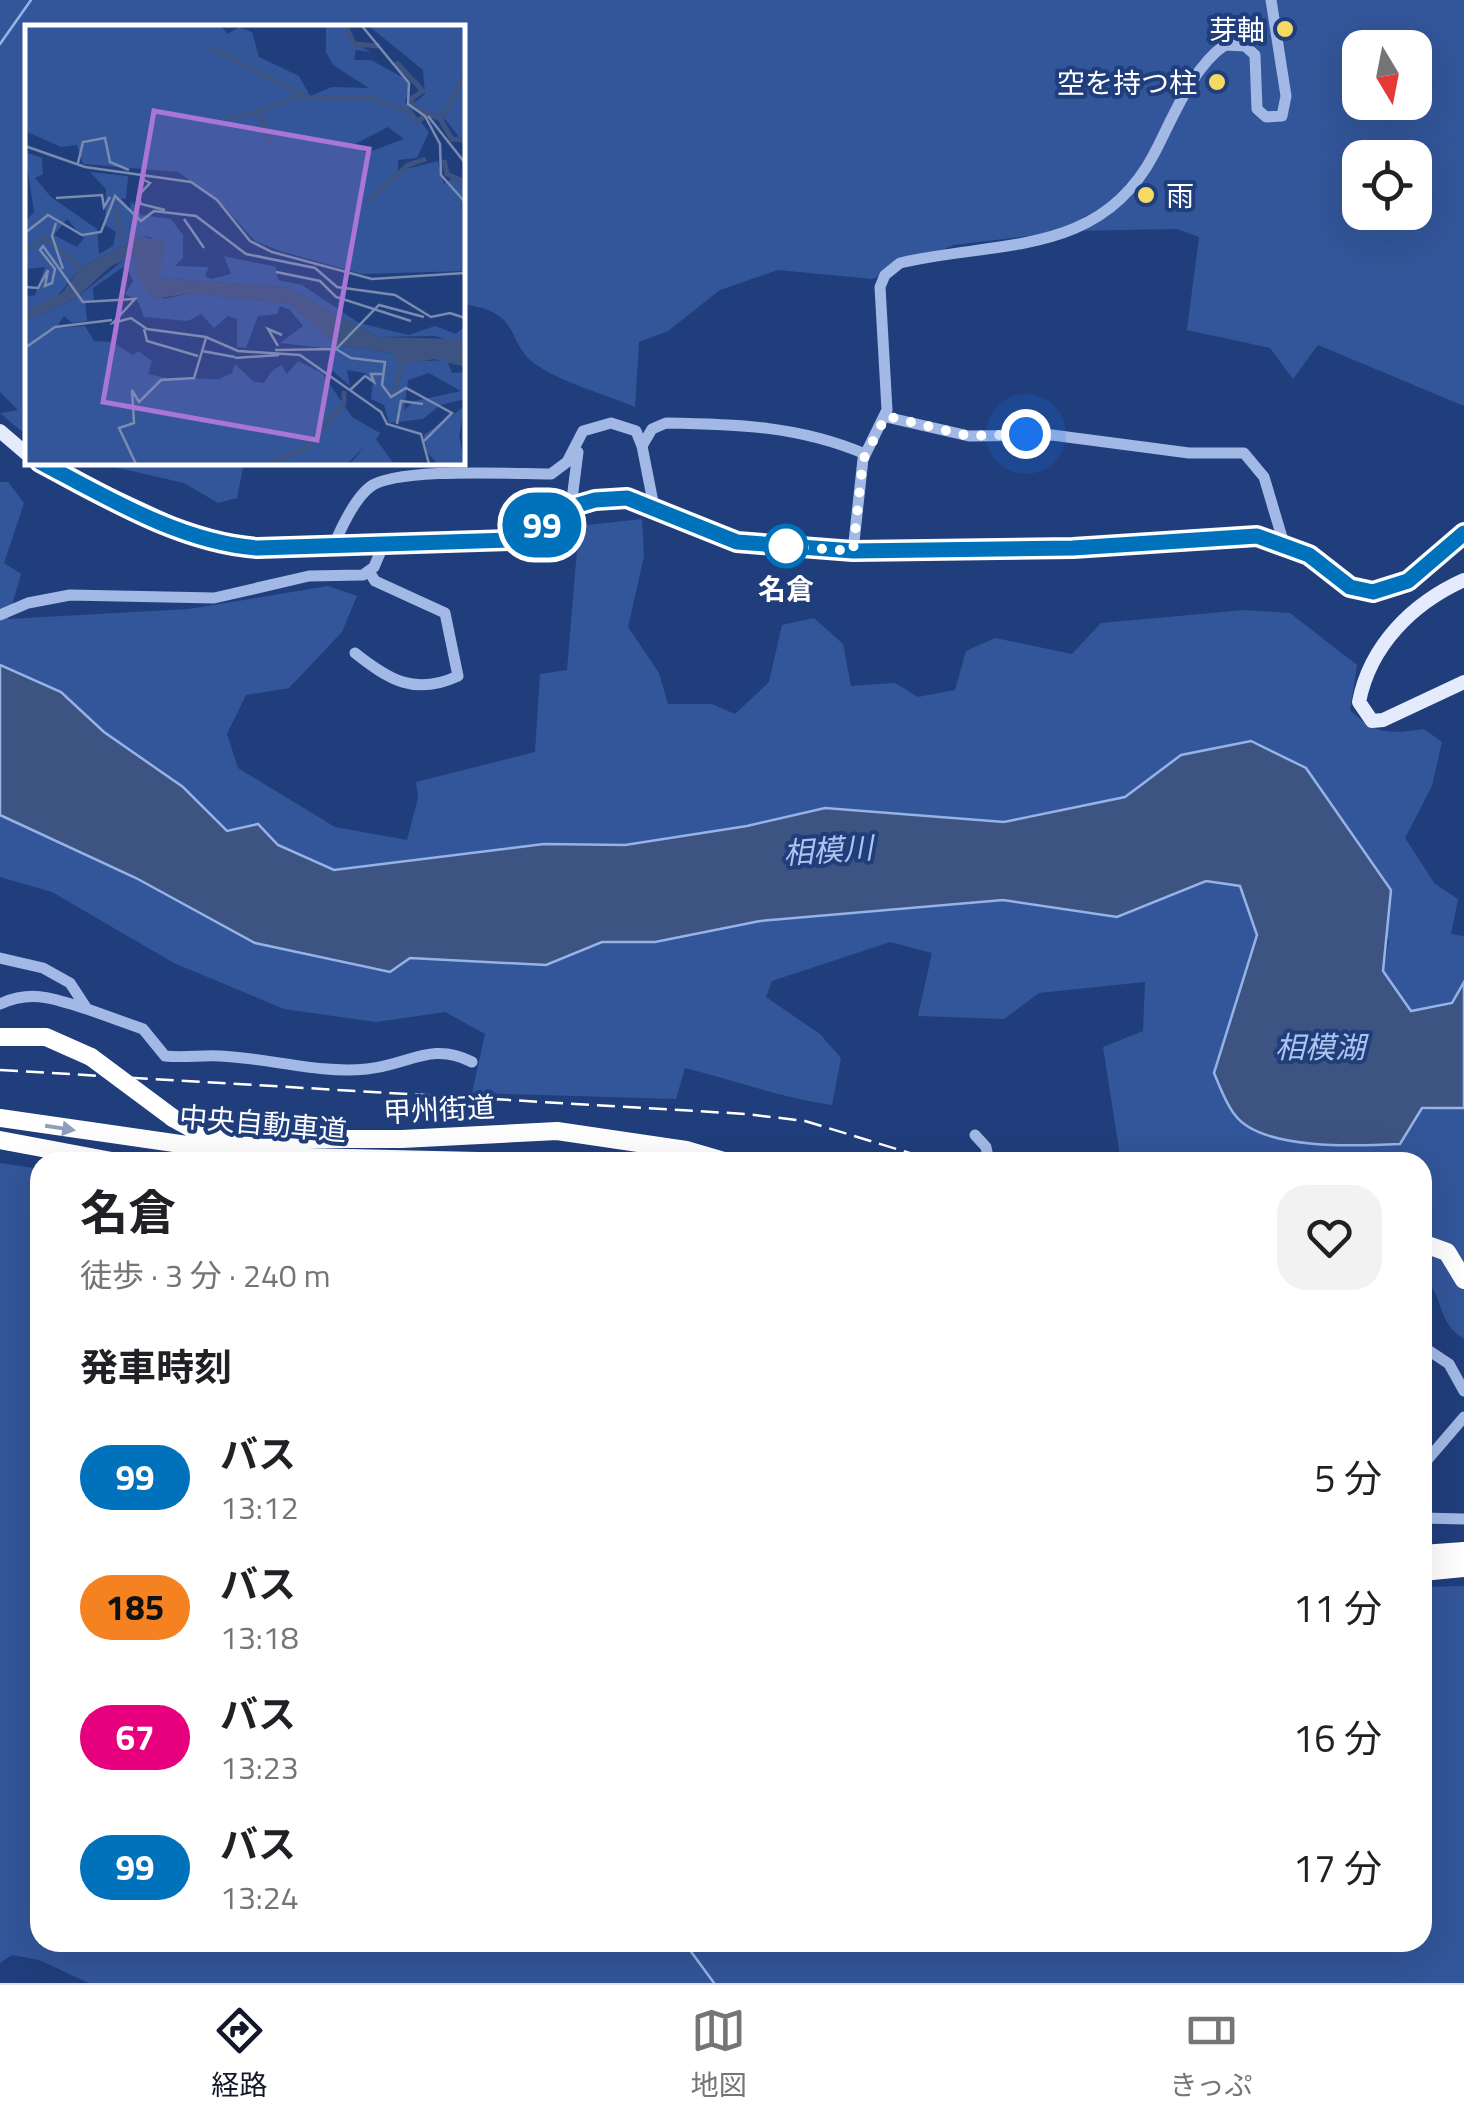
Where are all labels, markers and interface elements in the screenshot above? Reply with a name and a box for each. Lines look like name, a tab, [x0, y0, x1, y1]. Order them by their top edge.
place label: 芽軸	[1209, 8, 1265, 51]
marker: 芽軸	[1274, 18, 1296, 40]
inset map	[25, 25, 465, 465]
north arrow	[1342, 30, 1432, 120]
map controls	[1342, 30, 1432, 230]
place label: 空を持つ柱	[1057, 61, 1197, 104]
marker: 空を持つ柱	[1206, 71, 1228, 93]
button: locate	[1342, 140, 1432, 230]
place label: 雨	[1166, 174, 1194, 217]
marker: 雨	[1135, 184, 1157, 206]
your location	[1001, 409, 1051, 459]
line badge: 99	[497, 492, 587, 558]
text: 99	[522, 498, 562, 552]
marker: 名倉	[765, 525, 807, 567]
place label: 名倉	[758, 567, 814, 610]
water label: 相模川	[782, 824, 877, 876]
water label: 相模湖	[1275, 1024, 1369, 1070]
street label: 甲州街道	[382, 1085, 496, 1133]
street label: 中央自動車道	[177, 1094, 349, 1152]
one-way arrow	[45, 1121, 77, 1136]
text: 名倉	[80, 1176, 176, 1249]
button: heart	[1277, 1185, 1382, 1290]
text: 徒歩 · 3 分 · 240 m	[80, 1251, 331, 1299]
text: 発車時刻	[80, 1338, 232, 1396]
text: バス	[220, 1425, 296, 1483]
text: 5 分	[1314, 1449, 1382, 1507]
text: 99	[115, 1450, 155, 1504]
text: 13:12	[220, 1483, 299, 1531]
text: バス	[220, 1555, 296, 1613]
text: 11 分	[1293, 1579, 1382, 1637]
text: 185	[106, 1580, 164, 1634]
text: 13:18	[220, 1613, 299, 1661]
text: バス	[220, 1685, 296, 1743]
text: 16 分	[1293, 1709, 1382, 1767]
text: 67	[115, 1710, 155, 1764]
text: 13:23	[220, 1743, 299, 1791]
text: バス	[220, 1815, 296, 1873]
text: 17 分	[1293, 1839, 1382, 1897]
text: 99	[115, 1840, 155, 1894]
text: 13:24	[220, 1873, 299, 1921]
tab: 経路	[212, 2003, 268, 2106]
tab: 地図	[691, 2003, 747, 2106]
tab: きっぷ	[1170, 2003, 1252, 2106]

